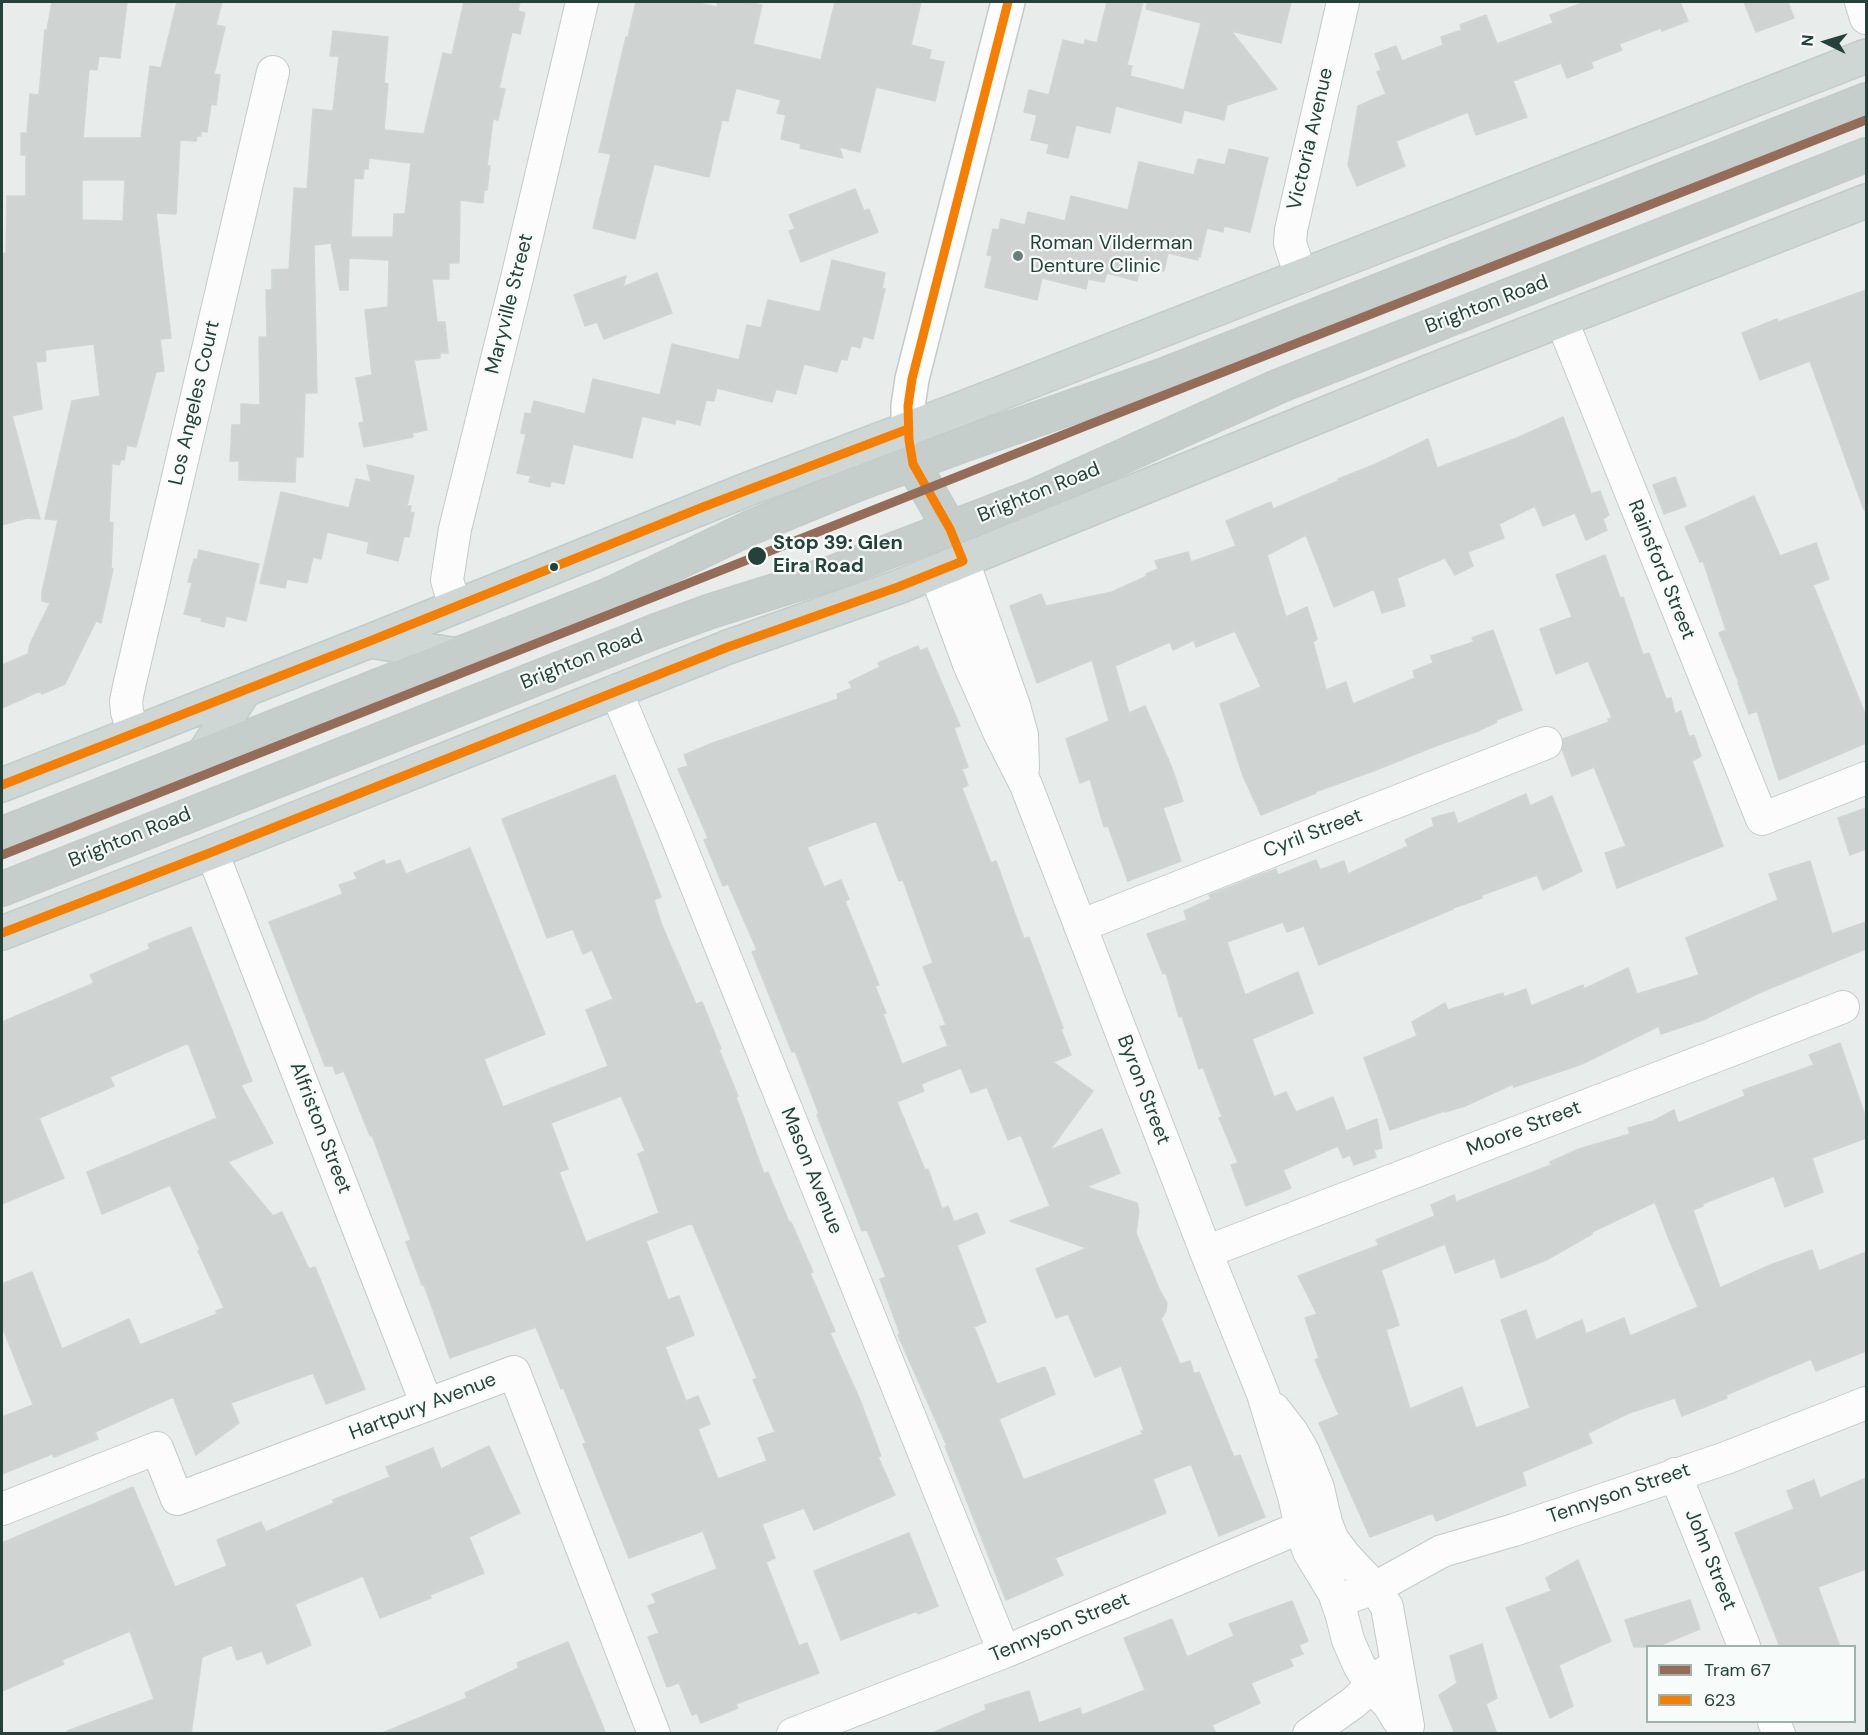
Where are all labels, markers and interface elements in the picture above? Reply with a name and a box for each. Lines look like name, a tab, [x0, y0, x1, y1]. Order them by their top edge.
north arrow	[1796, 12, 1856, 72]
text: N	[1797, 34, 1819, 47]
street label: Victoria Avenue	[1283, 66, 1339, 212]
street label: Maryville Street	[481, 231, 539, 377]
place label: Roman Vilderman Denture Clinic	[1030, 232, 1193, 279]
marker: Roman Vilderman Denture Clinic	[1011, 249, 1025, 263]
street label: Brighton Road	[1422, 271, 1552, 339]
street label: Los Angeles Court	[164, 318, 226, 488]
street label: Brighton Road	[974, 458, 1104, 528]
street label: Rainsford Street	[1622, 497, 1700, 643]
place label: Stop 39: Glen Eira Road	[773, 532, 903, 579]
marker: Stop 39: Glen Eira Road	[746, 545, 768, 567]
unlabelled marker	[548, 561, 560, 573]
street label: Brighton Road	[517, 625, 647, 695]
street label: Brighton Road	[65, 803, 195, 873]
street label: Cyril Street	[1260, 804, 1366, 864]
street label: Byron Street	[1111, 1032, 1175, 1148]
street label: Alfriston Street	[284, 1059, 356, 1197]
street label: Moore Street	[1463, 1096, 1585, 1162]
street label: Mason Avenue	[775, 1104, 847, 1238]
street label: Hartpury Avenue	[346, 1368, 500, 1446]
street label: Tennyson Street	[1544, 1458, 1694, 1530]
street label: John Street	[1679, 1506, 1741, 1614]
street label: Tennyson Street	[987, 1588, 1133, 1668]
legend	[1646, 1645, 1856, 1723]
text: Tram 67	[1704, 1658, 1771, 1682]
text: 623	[1704, 1688, 1736, 1712]

